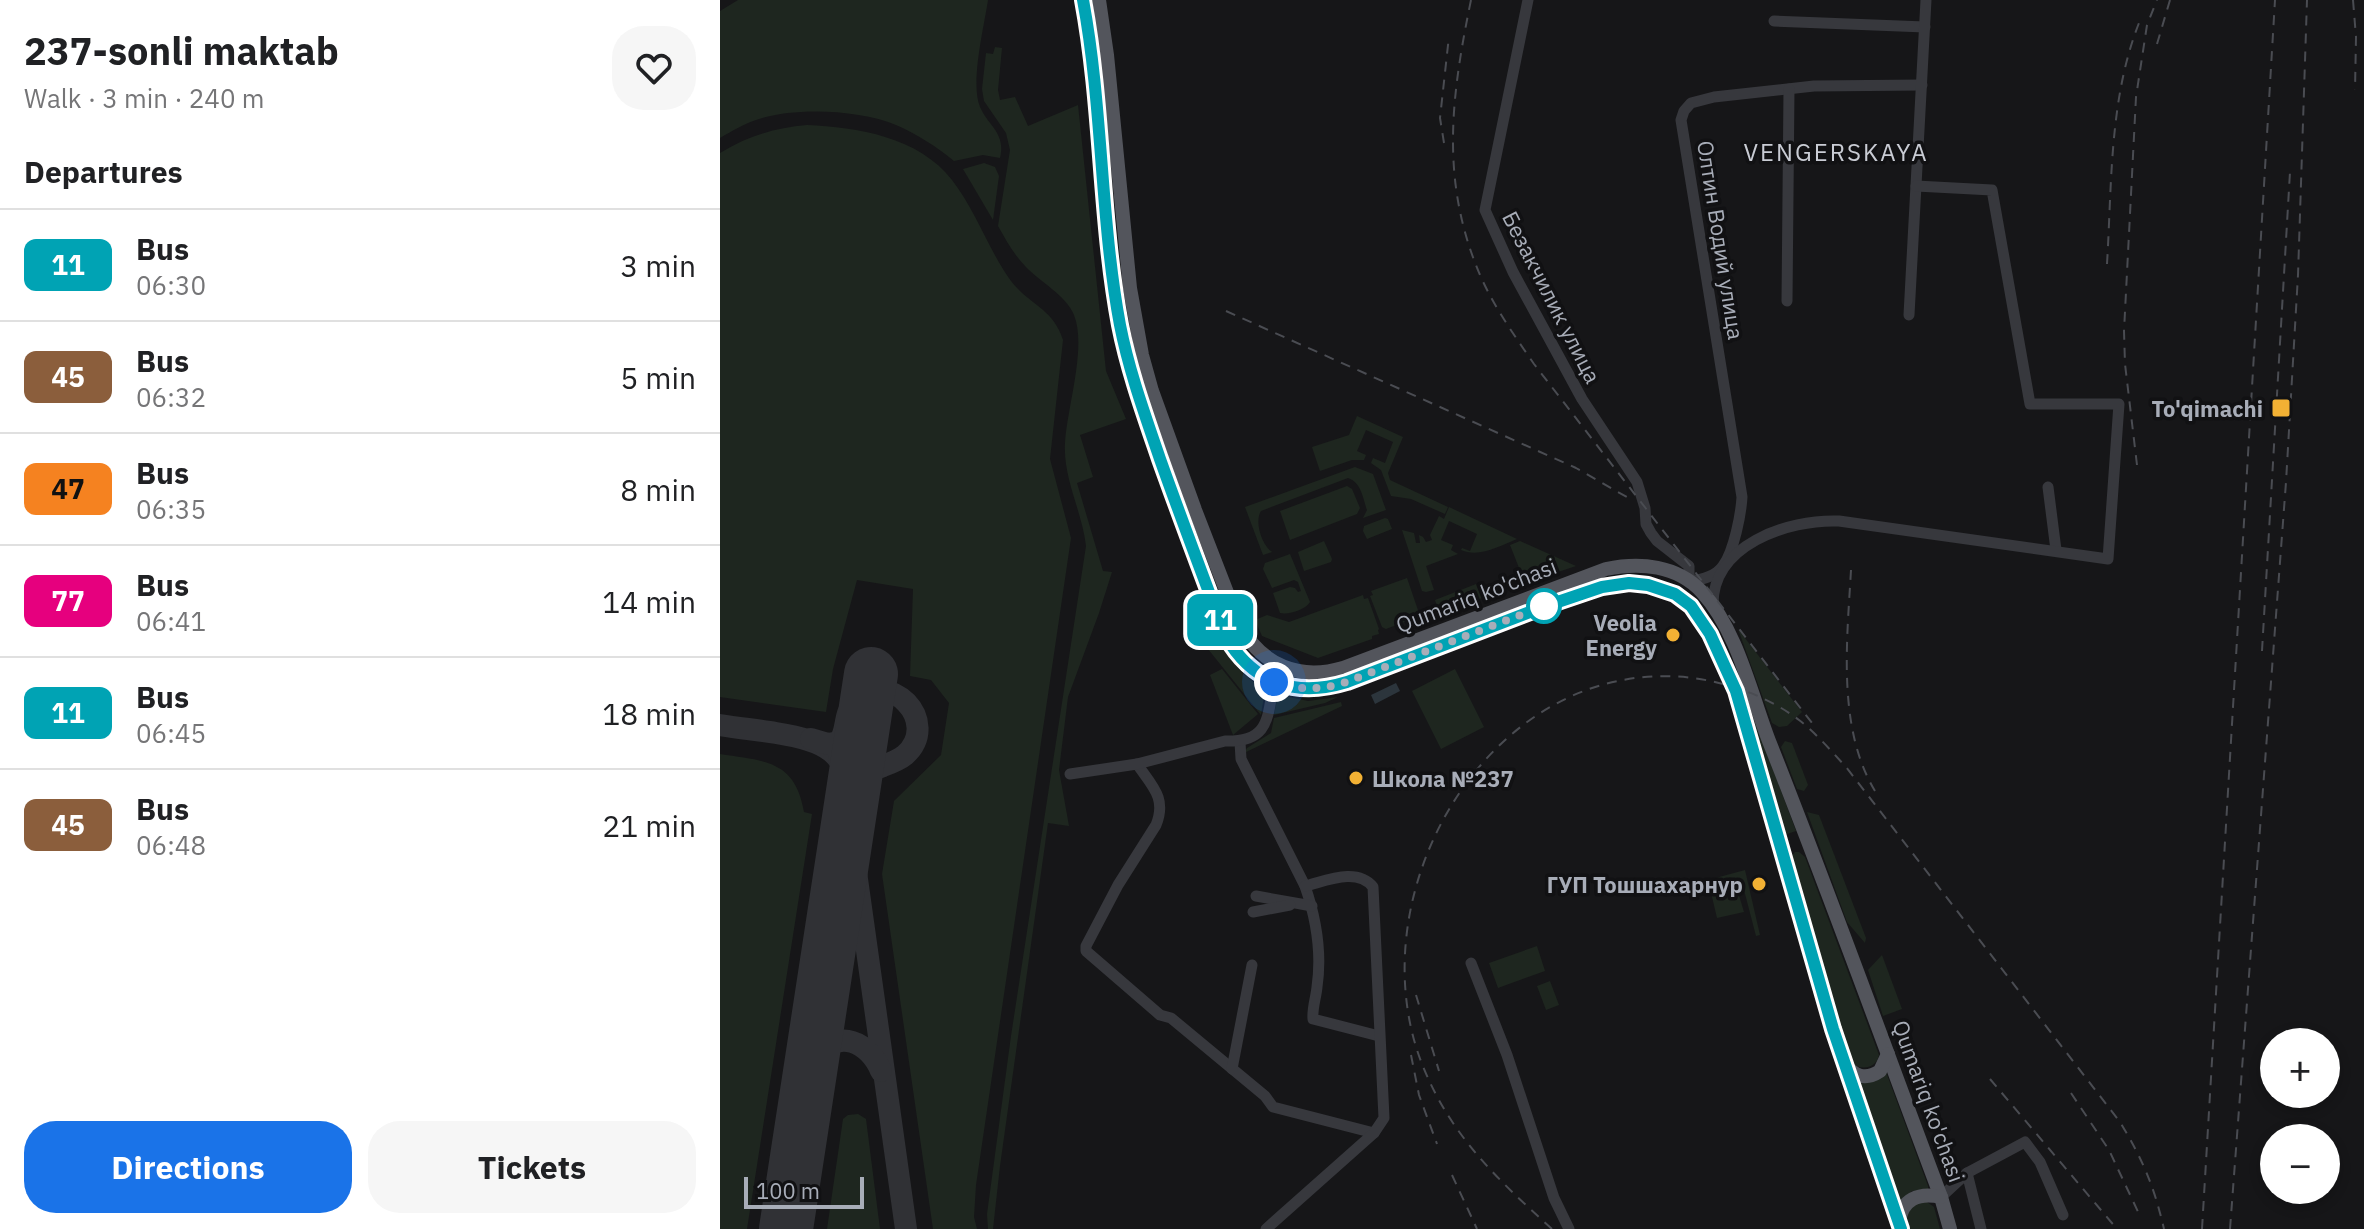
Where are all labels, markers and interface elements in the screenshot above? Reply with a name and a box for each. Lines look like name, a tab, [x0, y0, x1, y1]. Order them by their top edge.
text: 237-sonli maktab	[24, 26, 339, 75]
button: heart	[612, 26, 696, 110]
text: Walk · 3 min · 240 m	[24, 81, 264, 115]
district label: VENGERSKAYA	[1743, 136, 1929, 168]
street label: Олтин Водий улица	[1691, 138, 1751, 342]
text: Departures	[24, 152, 183, 191]
street label: Безакчилик улица	[1496, 206, 1608, 388]
text: Bus	[136, 229, 189, 268]
text: 11	[51, 246, 85, 283]
text: 3 min	[620, 246, 696, 285]
text: 06:30	[136, 268, 206, 302]
text: Bus	[136, 341, 189, 380]
text: 45	[51, 358, 85, 395]
text: 5 min	[620, 358, 696, 397]
text: 06:32	[136, 380, 206, 414]
place label: To'qimachi	[2152, 394, 2263, 423]
marker: To'qimachi	[2270, 397, 2292, 419]
text: Bus	[136, 453, 189, 492]
text: 47	[51, 470, 85, 507]
text: 8 min	[620, 470, 696, 509]
text: 06:35	[136, 492, 206, 526]
street label: Qumariq ko'chasi	[1391, 551, 1561, 639]
text: Bus	[136, 565, 189, 604]
text: 77	[51, 582, 85, 619]
text: 14 min	[602, 582, 696, 621]
unlabelled marker	[1527, 589, 1561, 623]
line badge: 11	[1184, 594, 1256, 646]
text: 11	[1203, 601, 1237, 638]
text: 06:41	[136, 604, 206, 638]
place label: Veolia Energy	[1586, 608, 1657, 662]
marker: Veolia Energy	[1664, 626, 1682, 644]
your location	[1254, 662, 1294, 702]
text: Bus	[136, 677, 189, 716]
text: 11	[51, 694, 85, 731]
text: 18 min	[602, 694, 696, 733]
text: 06:45	[136, 716, 206, 750]
place label: Школа №237	[1372, 764, 1514, 793]
marker: Школа №237	[1347, 769, 1365, 787]
text: Bus	[136, 789, 189, 828]
text: 45	[51, 806, 85, 843]
text: 21 min	[602, 806, 696, 845]
text: 06:48	[136, 828, 206, 862]
place label: ГУП Тошшахарнур	[1547, 870, 1743, 899]
marker: ГУП Тошшахарнур	[1750, 875, 1768, 893]
street label: Qumariq ko'chasi	[1886, 1016, 1972, 1186]
map controls	[2260, 1028, 2340, 1204]
button: +	[2260, 1028, 2340, 1108]
button: Directions	[24, 1121, 352, 1213]
button: Tickets	[368, 1121, 696, 1213]
button: −	[2260, 1124, 2340, 1204]
scale bar	[744, 1173, 864, 1209]
text: 100 m	[756, 1176, 820, 1205]

